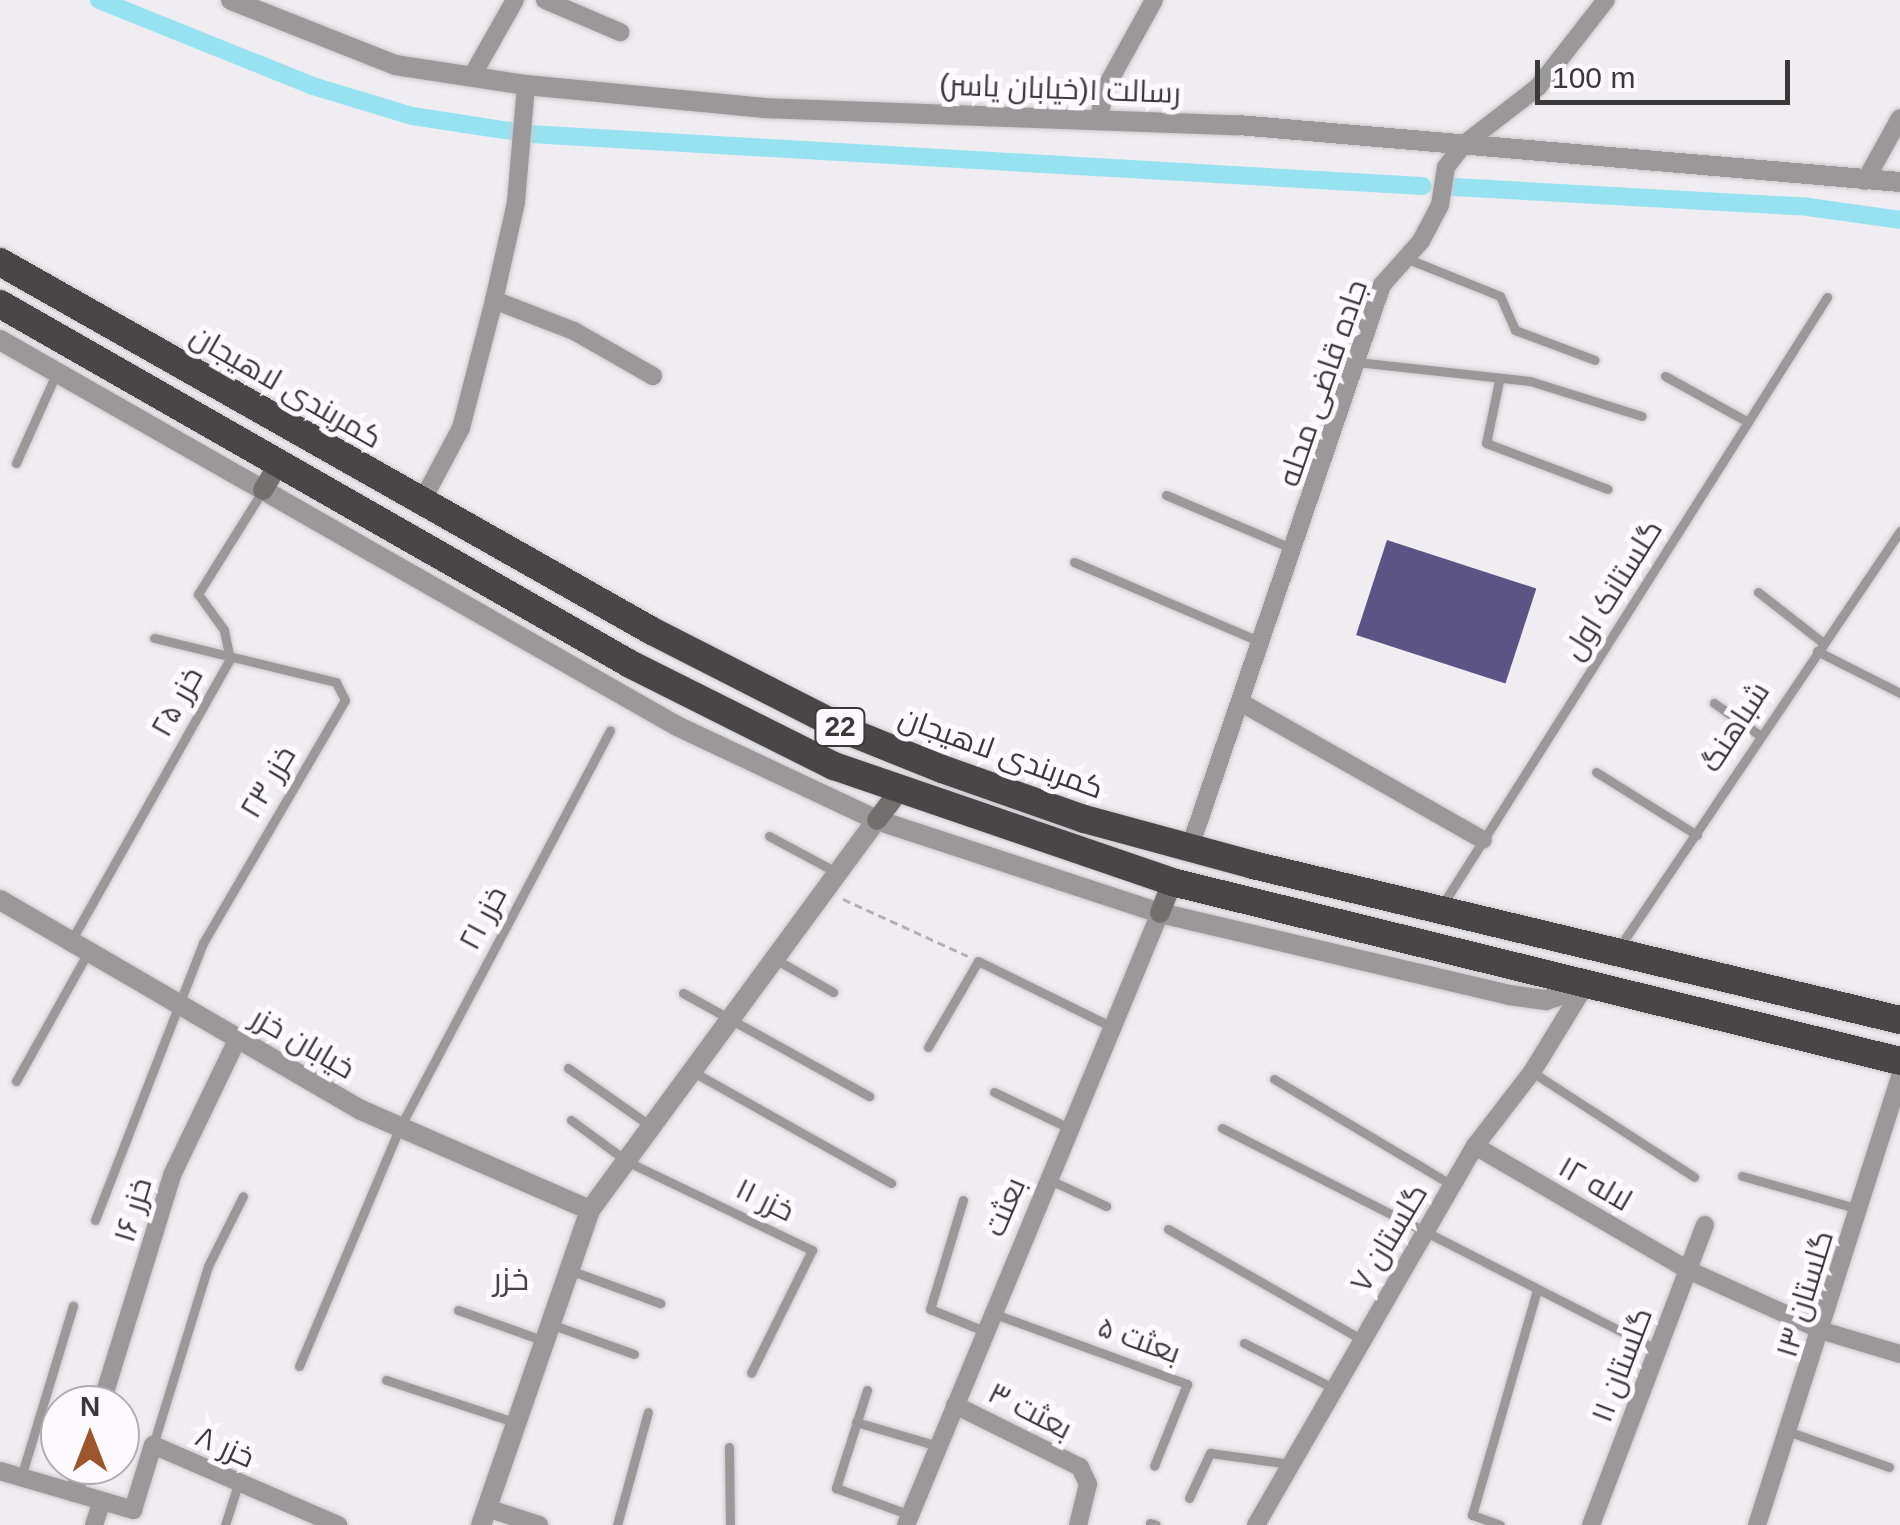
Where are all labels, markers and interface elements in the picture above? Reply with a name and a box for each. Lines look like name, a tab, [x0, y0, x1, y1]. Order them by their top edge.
scale bar	[1540, 40, 1795, 102]
text: 100 m	[1552, 61, 1635, 94]
street label: رسالت ۱(خیابان یاسر)	[939, 67, 1181, 111]
street label: جاده قاضی محله	[1271, 275, 1375, 491]
street label: کمربندی لاهیجان	[184, 318, 388, 456]
street label: گلستانک اول	[1556, 513, 1670, 667]
street label: خزر ۲۵	[143, 661, 211, 743]
street label: شباهنگ	[1693, 675, 1777, 779]
street label: کمربندی لاهیجان	[894, 699, 1108, 807]
road number: 22	[812, 704, 868, 750]
street label: خزر ۲۳	[232, 739, 304, 825]
street label: خزر ۲۱	[451, 880, 515, 956]
street label: خیابان خزر	[245, 999, 361, 1087]
street label: لاله ۱۲	[1552, 1149, 1638, 1219]
street label: خزر ۱۱	[730, 1171, 800, 1229]
street label: بعثت	[977, 1172, 1033, 1242]
street label: خزر ۱۶	[106, 1173, 160, 1247]
street label: گلستان ۷	[1343, 1177, 1435, 1299]
street label: گلستان ۱۳	[1769, 1226, 1841, 1362]
district label: خزر	[493, 1260, 529, 1298]
street label: گلستان ۱۱	[1584, 1303, 1660, 1427]
street label: بعثت ۵	[1093, 1309, 1185, 1371]
street label: بعثت ۳	[982, 1375, 1078, 1447]
north arrow	[40, 1385, 140, 1485]
text: N	[80, 1391, 100, 1422]
street label: خزر ۸	[190, 1418, 260, 1476]

